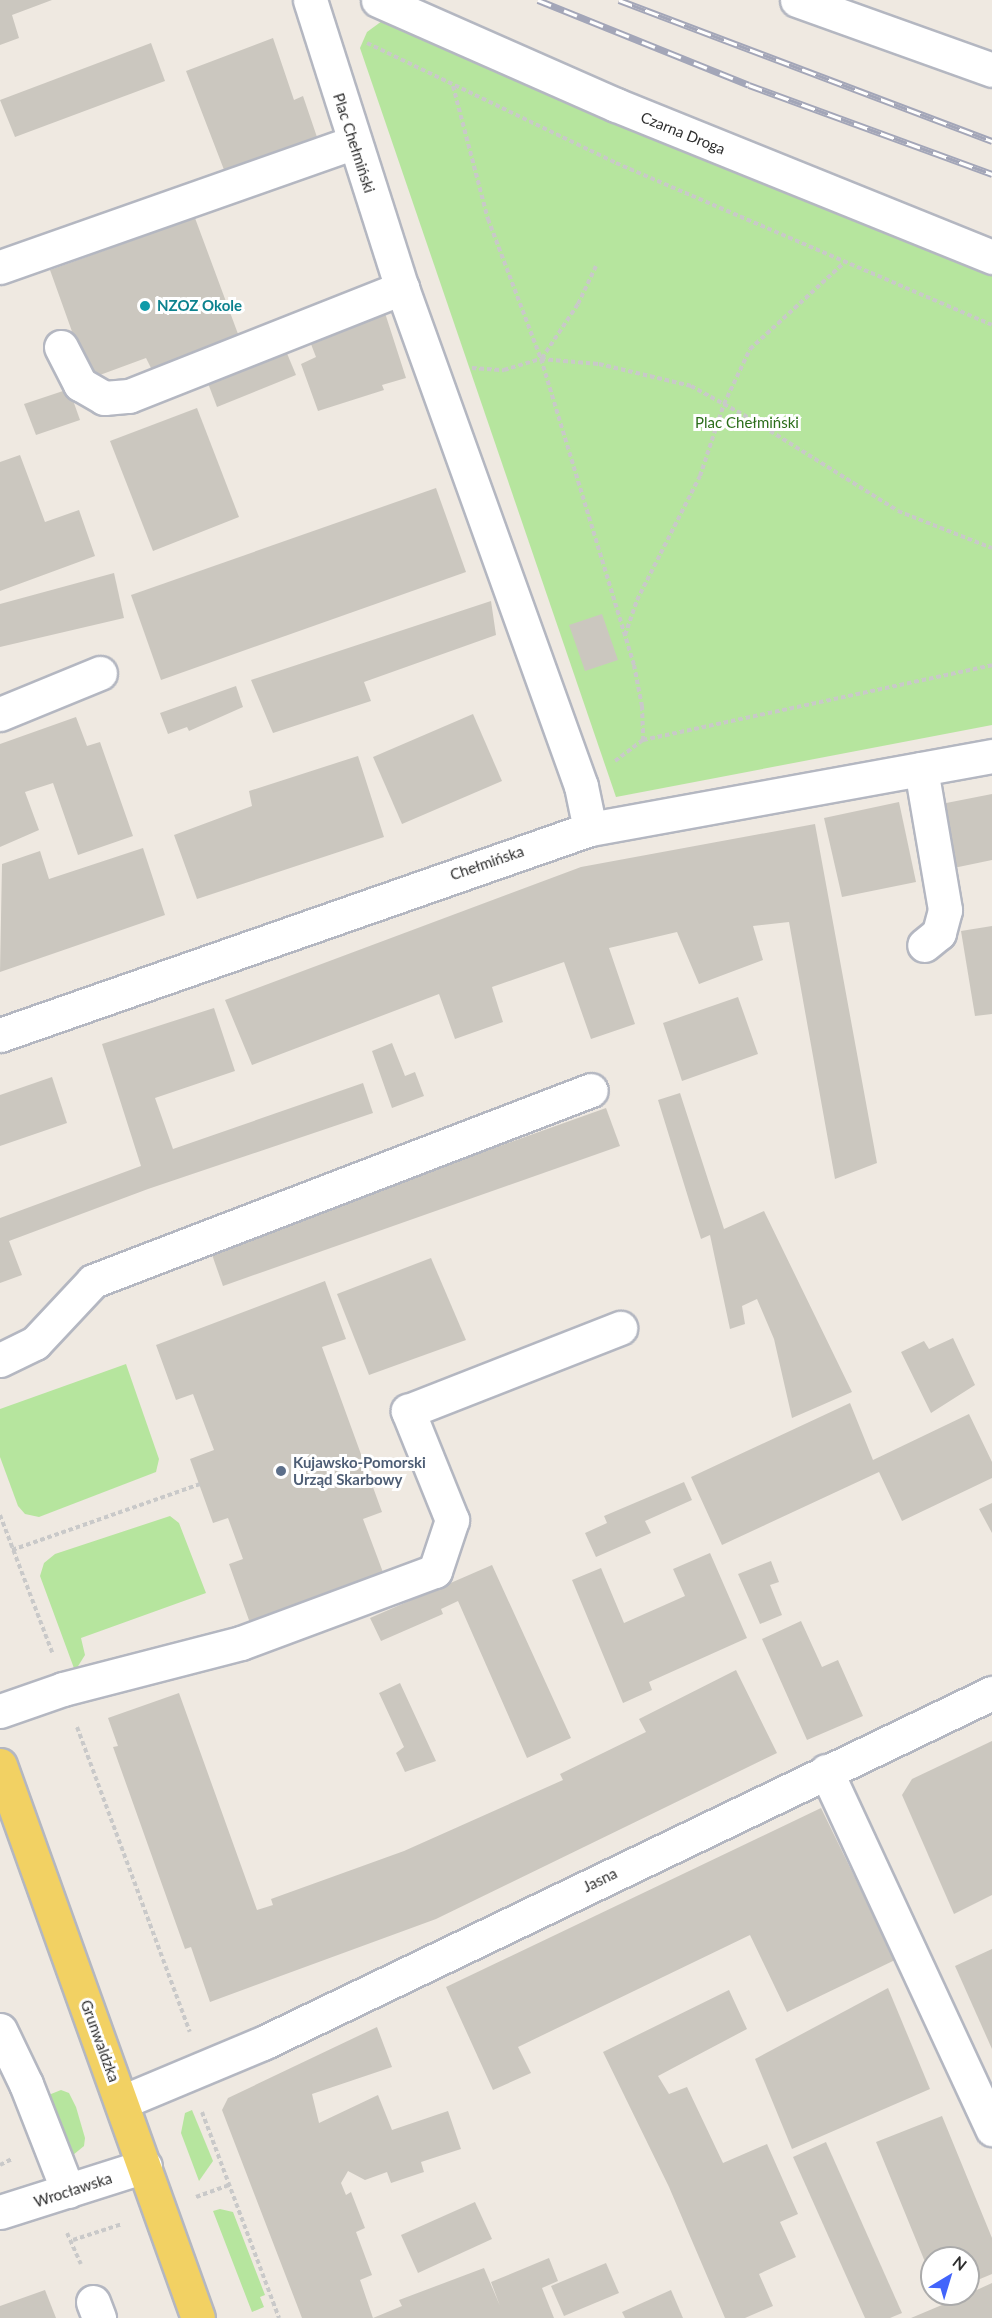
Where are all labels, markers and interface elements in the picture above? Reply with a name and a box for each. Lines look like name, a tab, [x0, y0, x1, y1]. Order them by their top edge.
street label: Plac Chełmiński	[329, 91, 379, 195]
street label: Czarna Droga	[638, 108, 728, 158]
place label: NZOZ Okole	[157, 297, 242, 315]
marker: NZOZ Okole	[138, 299, 152, 313]
park label: Plac Chełmiński	[695, 414, 799, 432]
street label: Chełmińska	[448, 842, 526, 884]
place label: Kujawsko-Pomorski Urząd Skarbowy	[293, 1453, 426, 1488]
marker: Kujawsko-Pomorski Urząd Skarbowy	[274, 1464, 288, 1478]
street label: Jasna	[580, 1864, 620, 1896]
street label: Grunwaldzka	[77, 1998, 123, 2084]
street label: Wrocławska	[32, 2169, 114, 2211]
north arrow	[920, 2246, 980, 2306]
text: N	[949, 2252, 971, 2274]

